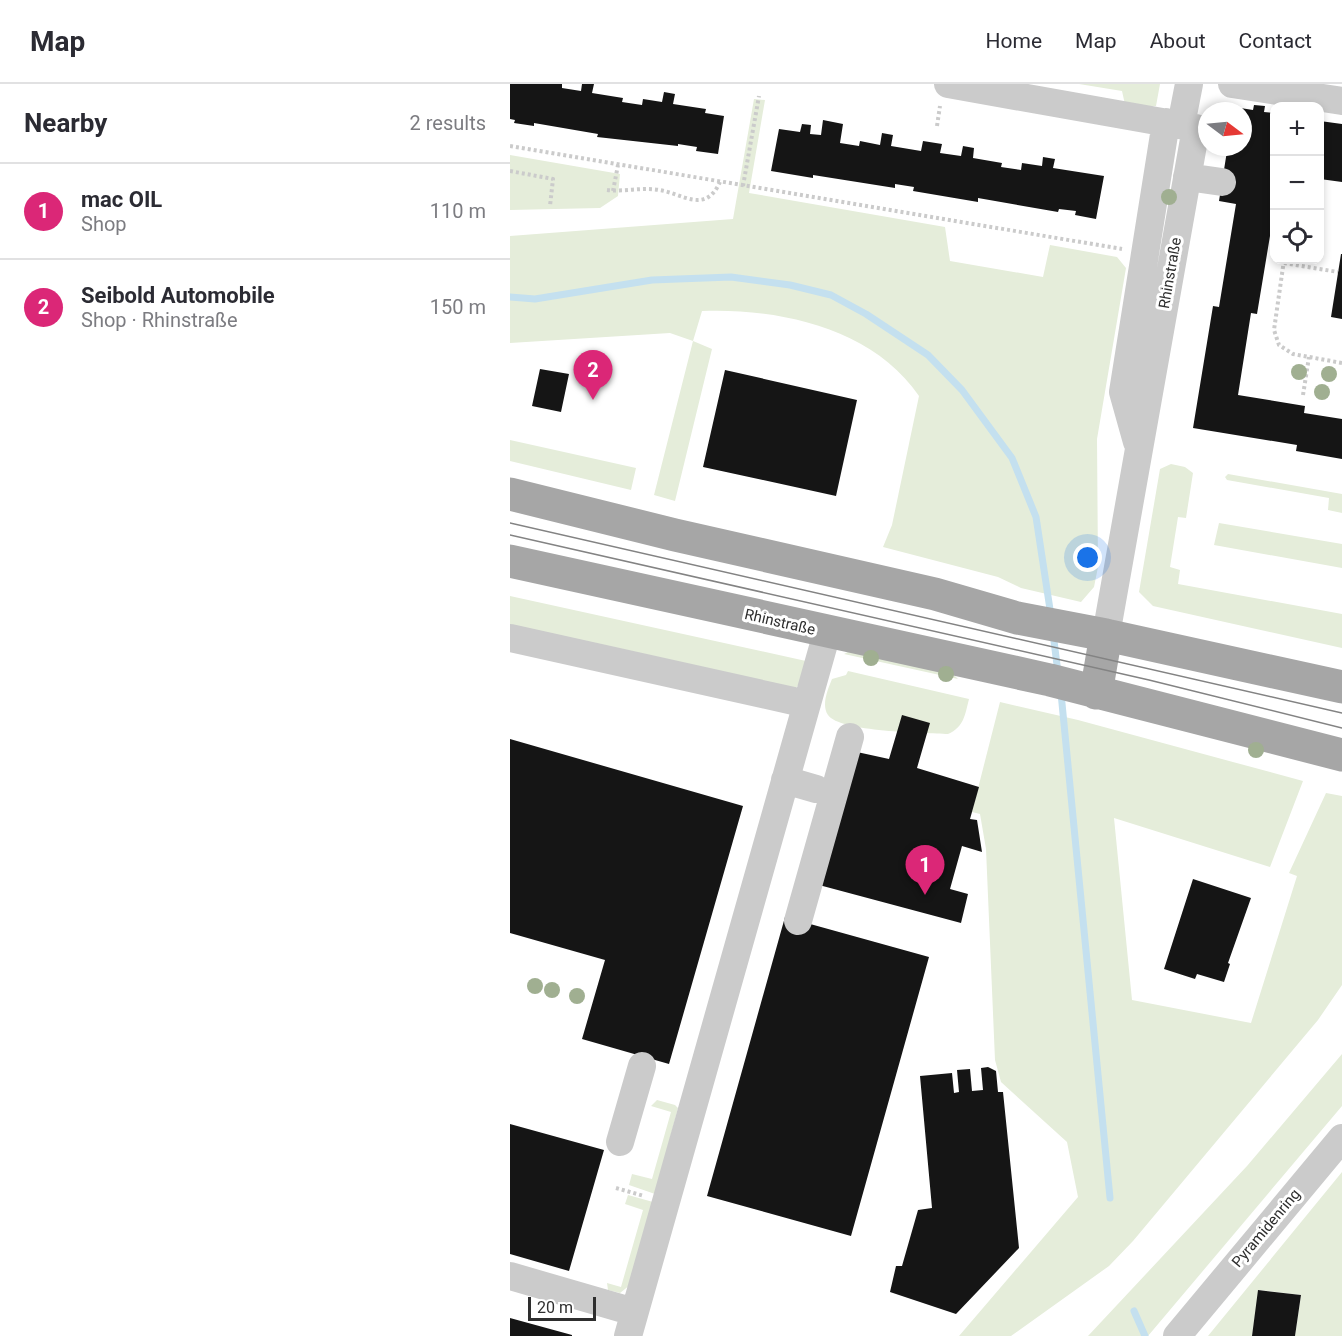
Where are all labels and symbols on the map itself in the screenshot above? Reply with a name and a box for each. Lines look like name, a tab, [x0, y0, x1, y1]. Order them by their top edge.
north arrow	[1198, 102, 1252, 156]
street label: Rhinstraße	[1155, 236, 1185, 310]
pin: 2	[574, 350, 613, 400]
your location	[1073, 543, 1102, 572]
street label: Rhinstraße	[743, 605, 817, 639]
pin: 1	[906, 846, 944, 895]
street label: Pyramidenring	[1228, 1185, 1304, 1271]
scale bar	[528, 1294, 596, 1322]

